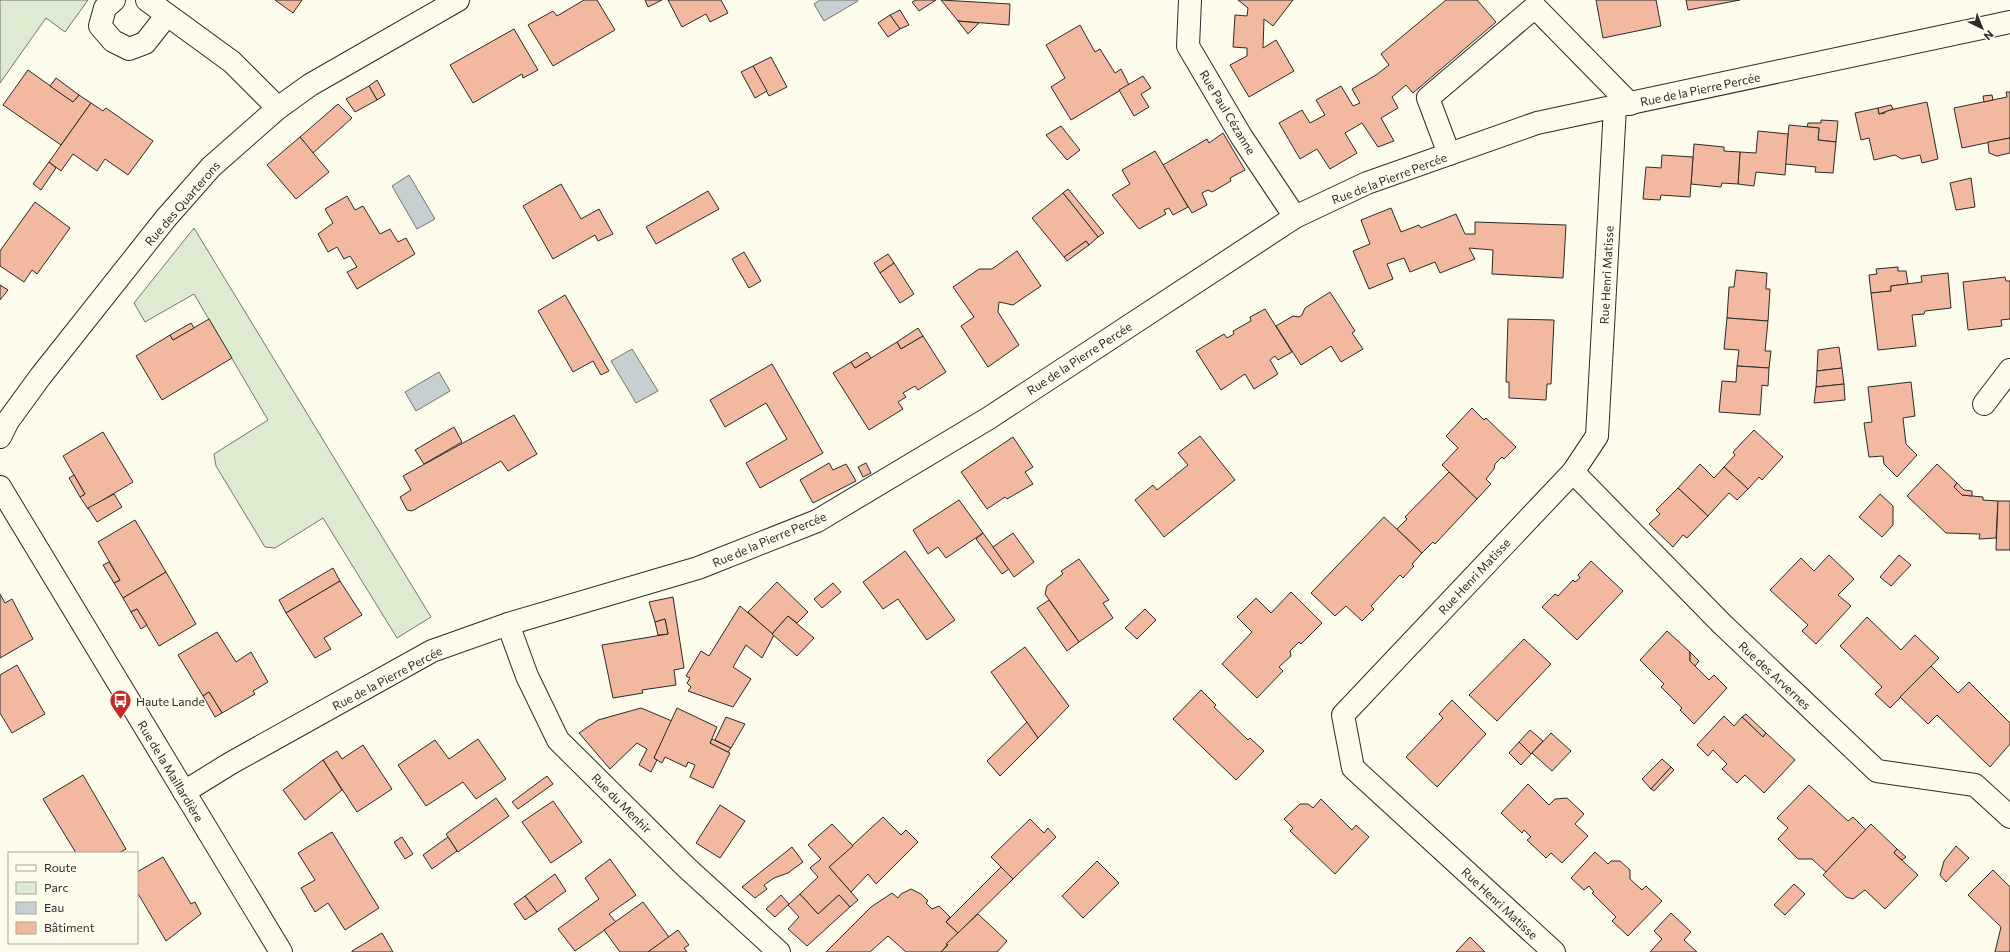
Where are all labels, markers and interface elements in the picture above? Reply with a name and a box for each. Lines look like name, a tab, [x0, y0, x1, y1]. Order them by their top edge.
north arrow	[1962, 8, 2002, 48]
text: N	[1982, 28, 1997, 43]
street label: Rue Paul Cézanne	[1197, 67, 1259, 157]
street label: Rue de la Pierre Percée	[1639, 69, 1761, 109]
street label: Rue de la Pierre Percée	[1329, 150, 1449, 206]
street label: Rue des Quarterons	[142, 158, 222, 248]
street label: Rue Henri Matisse	[1596, 225, 1616, 325]
street label: Rue de la Pierre Percée	[1024, 319, 1134, 397]
street label: Rue de la Pierre Percée	[710, 509, 828, 569]
street label: Rue Henri Matisse	[1435, 535, 1513, 617]
street label: Rue des Arvernes	[1736, 638, 1814, 712]
street label: Rue de la Pierre Percée	[330, 643, 444, 713]
bus stop icon: Haute Lande	[108, 688, 134, 721]
place label: Haute Lande	[136, 694, 205, 708]
street label: Rue de la Maillardière	[135, 718, 207, 824]
street label: Rue du Menhir	[589, 770, 655, 836]
legend	[8, 852, 138, 944]
text: Route	[44, 860, 77, 874]
street label: Rue Henri Matisse	[1459, 864, 1541, 942]
text: Parc	[44, 880, 68, 894]
text: Eau	[44, 900, 64, 914]
text: Bâtiment	[44, 920, 95, 934]

